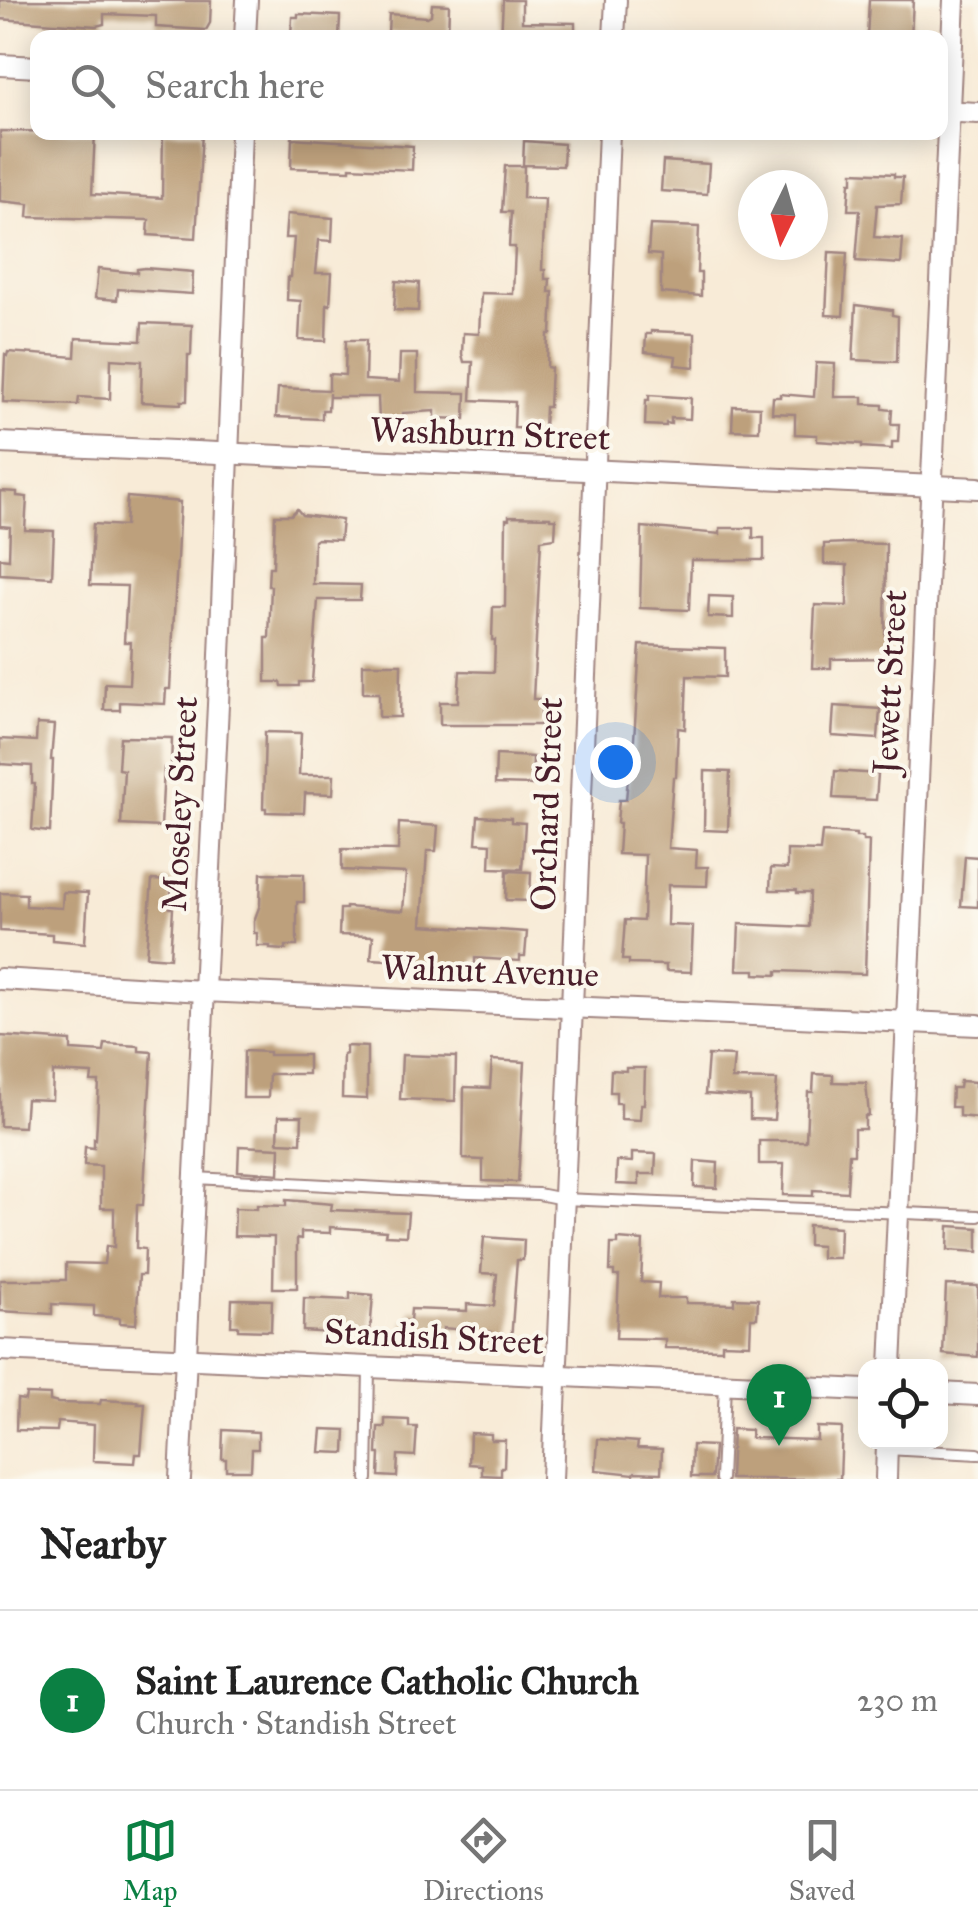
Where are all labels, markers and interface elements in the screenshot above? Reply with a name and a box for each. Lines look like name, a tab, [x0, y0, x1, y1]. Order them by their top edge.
search box	[30, 30, 948, 140]
icon: search	[65, 58, 120, 113]
text: Search here	[145, 62, 325, 108]
north arrow	[738, 170, 828, 260]
street label: Washburn Street	[369, 408, 611, 460]
street label: Jewett Street	[863, 589, 916, 779]
street label: Moseley Street	[153, 695, 207, 913]
street label: Orchard Street	[522, 696, 572, 912]
your location	[590, 737, 641, 788]
street label: Walnut Avenue	[380, 946, 600, 996]
street label: Standish Street	[323, 1310, 545, 1364]
map controls	[858, 1359, 948, 1449]
button: locate	[858, 1359, 948, 1449]
pin: 1	[746, 1364, 812, 1446]
text: Nearby	[40, 1518, 165, 1570]
text: Saint Laurence Catholic Church	[135, 1658, 639, 1704]
text: 1	[66, 1681, 79, 1720]
text: 230 m	[857, 1681, 938, 1720]
text: Church · Standish Street	[135, 1704, 457, 1743]
tab: Map	[123, 1813, 178, 1908]
tab: Directions	[423, 1813, 544, 1908]
tab: Saved	[789, 1813, 855, 1908]

